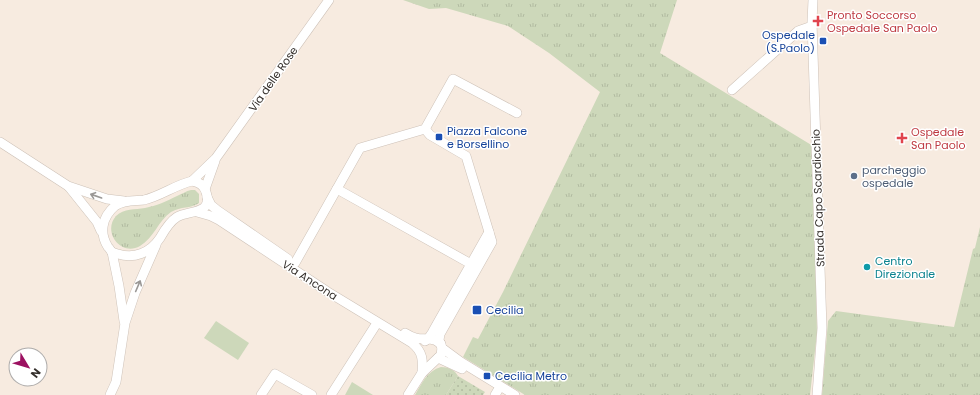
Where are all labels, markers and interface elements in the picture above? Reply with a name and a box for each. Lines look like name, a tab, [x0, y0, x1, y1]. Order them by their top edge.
place label: Pronto Soccorso Ospedale San Paolo	[827, 7, 937, 36]
marker: Pronto Soccorso Ospedale San Paolo	[812, 15, 824, 27]
place label: Ospedale (S.Paolo)	[762, 27, 815, 56]
marker: Ospedale (S.Paolo)	[818, 36, 828, 46]
street label: Via delle Rose	[245, 43, 302, 115]
place label: Piazza Falcone e Borsellino	[447, 123, 527, 152]
place label: Ospedale San Paolo	[911, 124, 965, 153]
street label: Strada Capo Scardicchio	[808, 129, 828, 267]
marker: Piazza Falcone e Borsellino	[434, 132, 444, 142]
marker: Ospedale San Paolo	[896, 132, 908, 144]
place label: parcheggio ospedale	[862, 162, 926, 191]
marker: parcheggio ospedale	[849, 171, 859, 181]
one-way arrow	[91, 191, 103, 199]
place label: Centro Direzionale	[875, 253, 935, 282]
street label: Via Ancona	[279, 256, 341, 304]
marker: Centro Direzionale	[862, 262, 872, 272]
one-way arrow	[135, 280, 142, 292]
place label: Cecilia	[486, 302, 524, 318]
marker: Cecilia	[471, 304, 483, 316]
north arrow	[8, 347, 48, 387]
text: N	[27, 365, 45, 381]
place label: Cecilia Metro	[495, 368, 567, 384]
marker: Cecilia Metro	[482, 371, 492, 381]

